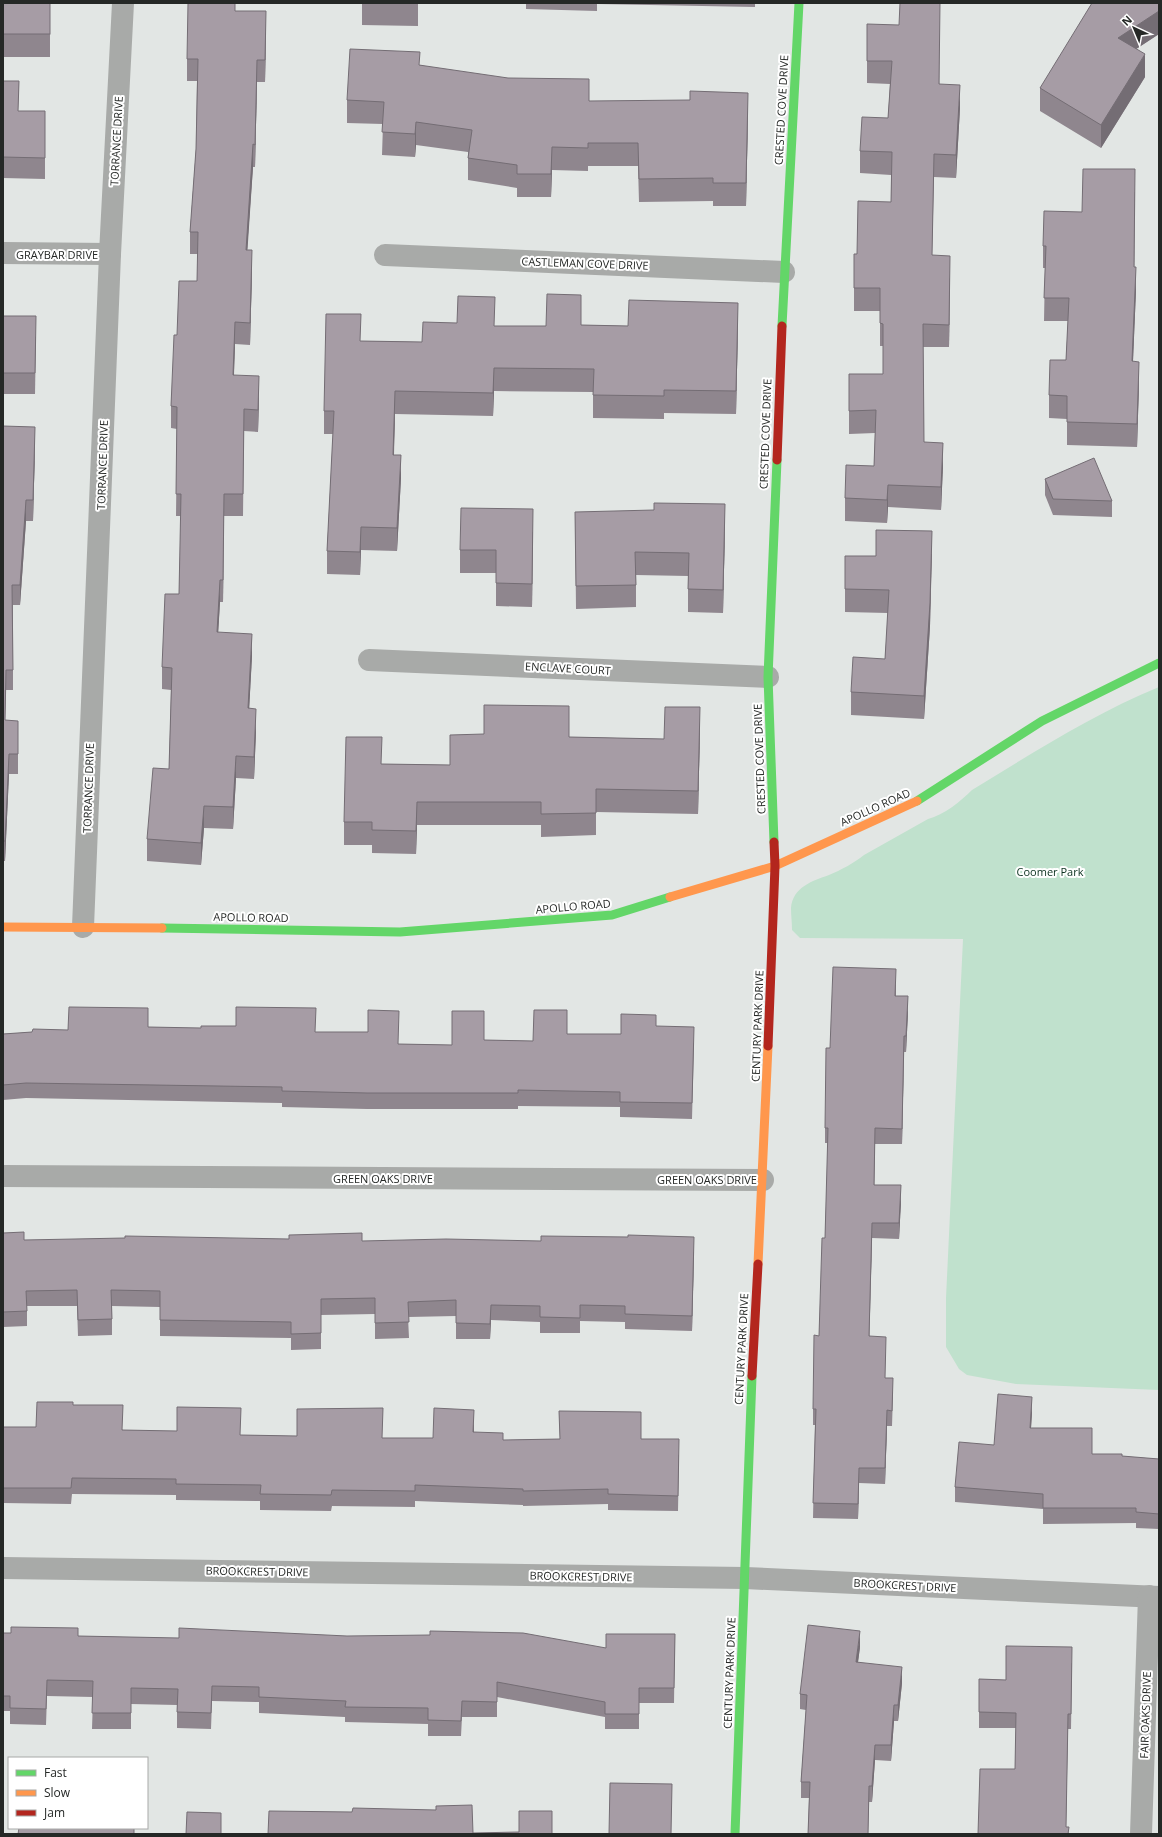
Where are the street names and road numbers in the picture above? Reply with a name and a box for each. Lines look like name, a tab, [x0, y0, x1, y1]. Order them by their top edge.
street label: CRESTED COVE DRIVE	[771, 54, 791, 166]
street label: TORRANCE DRIVE	[106, 96, 126, 186]
street label: GRAYBAR DRIVE	[16, 247, 98, 262]
street label: CASTLEMAN COVE DRIVE	[521, 253, 649, 273]
street label: CRESTED COVE DRIVE	[756, 379, 774, 489]
street label: TORRANCE DRIVE	[93, 420, 111, 510]
street label: ENCLAVE COURT	[525, 658, 611, 678]
street label: CRESTED COVE DRIVE	[750, 704, 768, 814]
street label: TORRANCE DRIVE	[79, 743, 97, 833]
street label: APOLLO ROAD	[838, 785, 912, 829]
street label: APOLLO ROAD	[535, 895, 611, 917]
street label: APOLLO ROAD	[213, 909, 289, 925]
street label: CENTURY PARK DRIVE	[748, 970, 766, 1082]
street label: GREEN OAKS DRIVE	[333, 1171, 433, 1186]
street label: GREEN OAKS DRIVE	[657, 1172, 757, 1187]
street label: CENTURY PARK DRIVE	[731, 1293, 751, 1405]
street label: BROOKCREST DRIVE	[205, 1563, 309, 1579]
street label: BROOKCREST DRIVE	[529, 1568, 633, 1584]
street label: BROOKCREST DRIVE	[853, 1575, 957, 1595]
street label: CENTURY PARK DRIVE	[720, 1617, 738, 1729]
street label: FAIR OAKS DRIVE	[1136, 1671, 1154, 1759]

